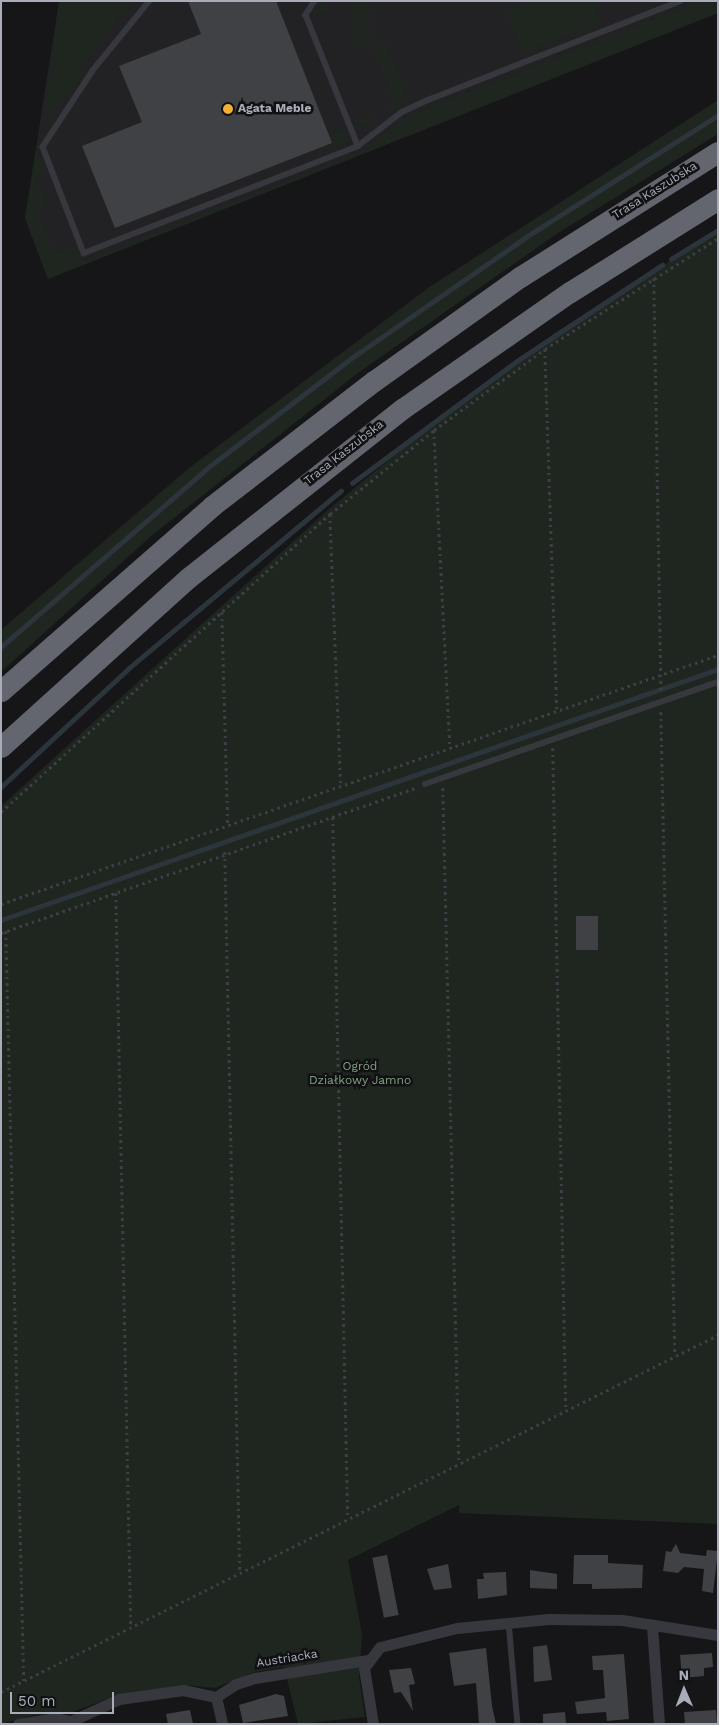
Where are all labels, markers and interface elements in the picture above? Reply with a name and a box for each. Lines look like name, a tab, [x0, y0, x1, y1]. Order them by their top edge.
place label: Agata Meble	[238, 102, 312, 116]
marker: Agata Meble	[222, 103, 234, 115]
street label: Trasa Kaszubska	[610, 159, 700, 223]
street label: Trasa Kaszubska	[301, 417, 387, 489]
park label: Ogród Działkowy Jamno	[309, 1060, 411, 1088]
street label: Austriacka	[255, 1647, 319, 1671]
north arrow	[659, 1665, 709, 1715]
text: N	[678, 1667, 689, 1683]
scale bar	[12, 1682, 116, 1714]
text: 50 m	[18, 1692, 55, 1710]

